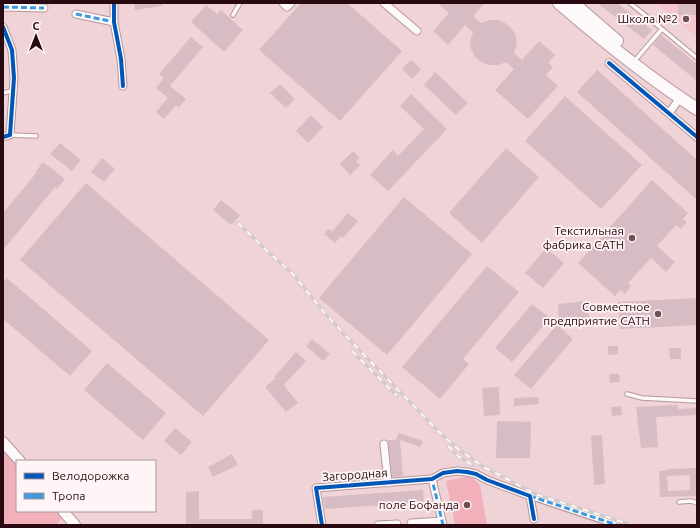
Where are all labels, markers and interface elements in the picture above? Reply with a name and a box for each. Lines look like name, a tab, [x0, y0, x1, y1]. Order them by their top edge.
place label: Школа №2	[617, 12, 678, 25]
marker: Школа №2	[681, 14, 691, 24]
north arrow	[16, 16, 56, 56]
text: С	[32, 20, 40, 32]
place label: Текстильная фабрика САТН	[543, 224, 624, 251]
marker: Текстильная фабрика САТН	[627, 233, 637, 243]
place label: Совместное предприятие CATH	[543, 300, 650, 327]
marker: Совместное предприятие CATH	[653, 309, 663, 319]
legend	[16, 460, 156, 512]
street label: Загородная	[322, 466, 388, 483]
text: Велодорожка	[52, 469, 129, 482]
text: Тропа	[52, 489, 85, 502]
place label: поле Бофанда	[379, 498, 459, 511]
marker: поле Бофанда	[462, 500, 472, 510]

